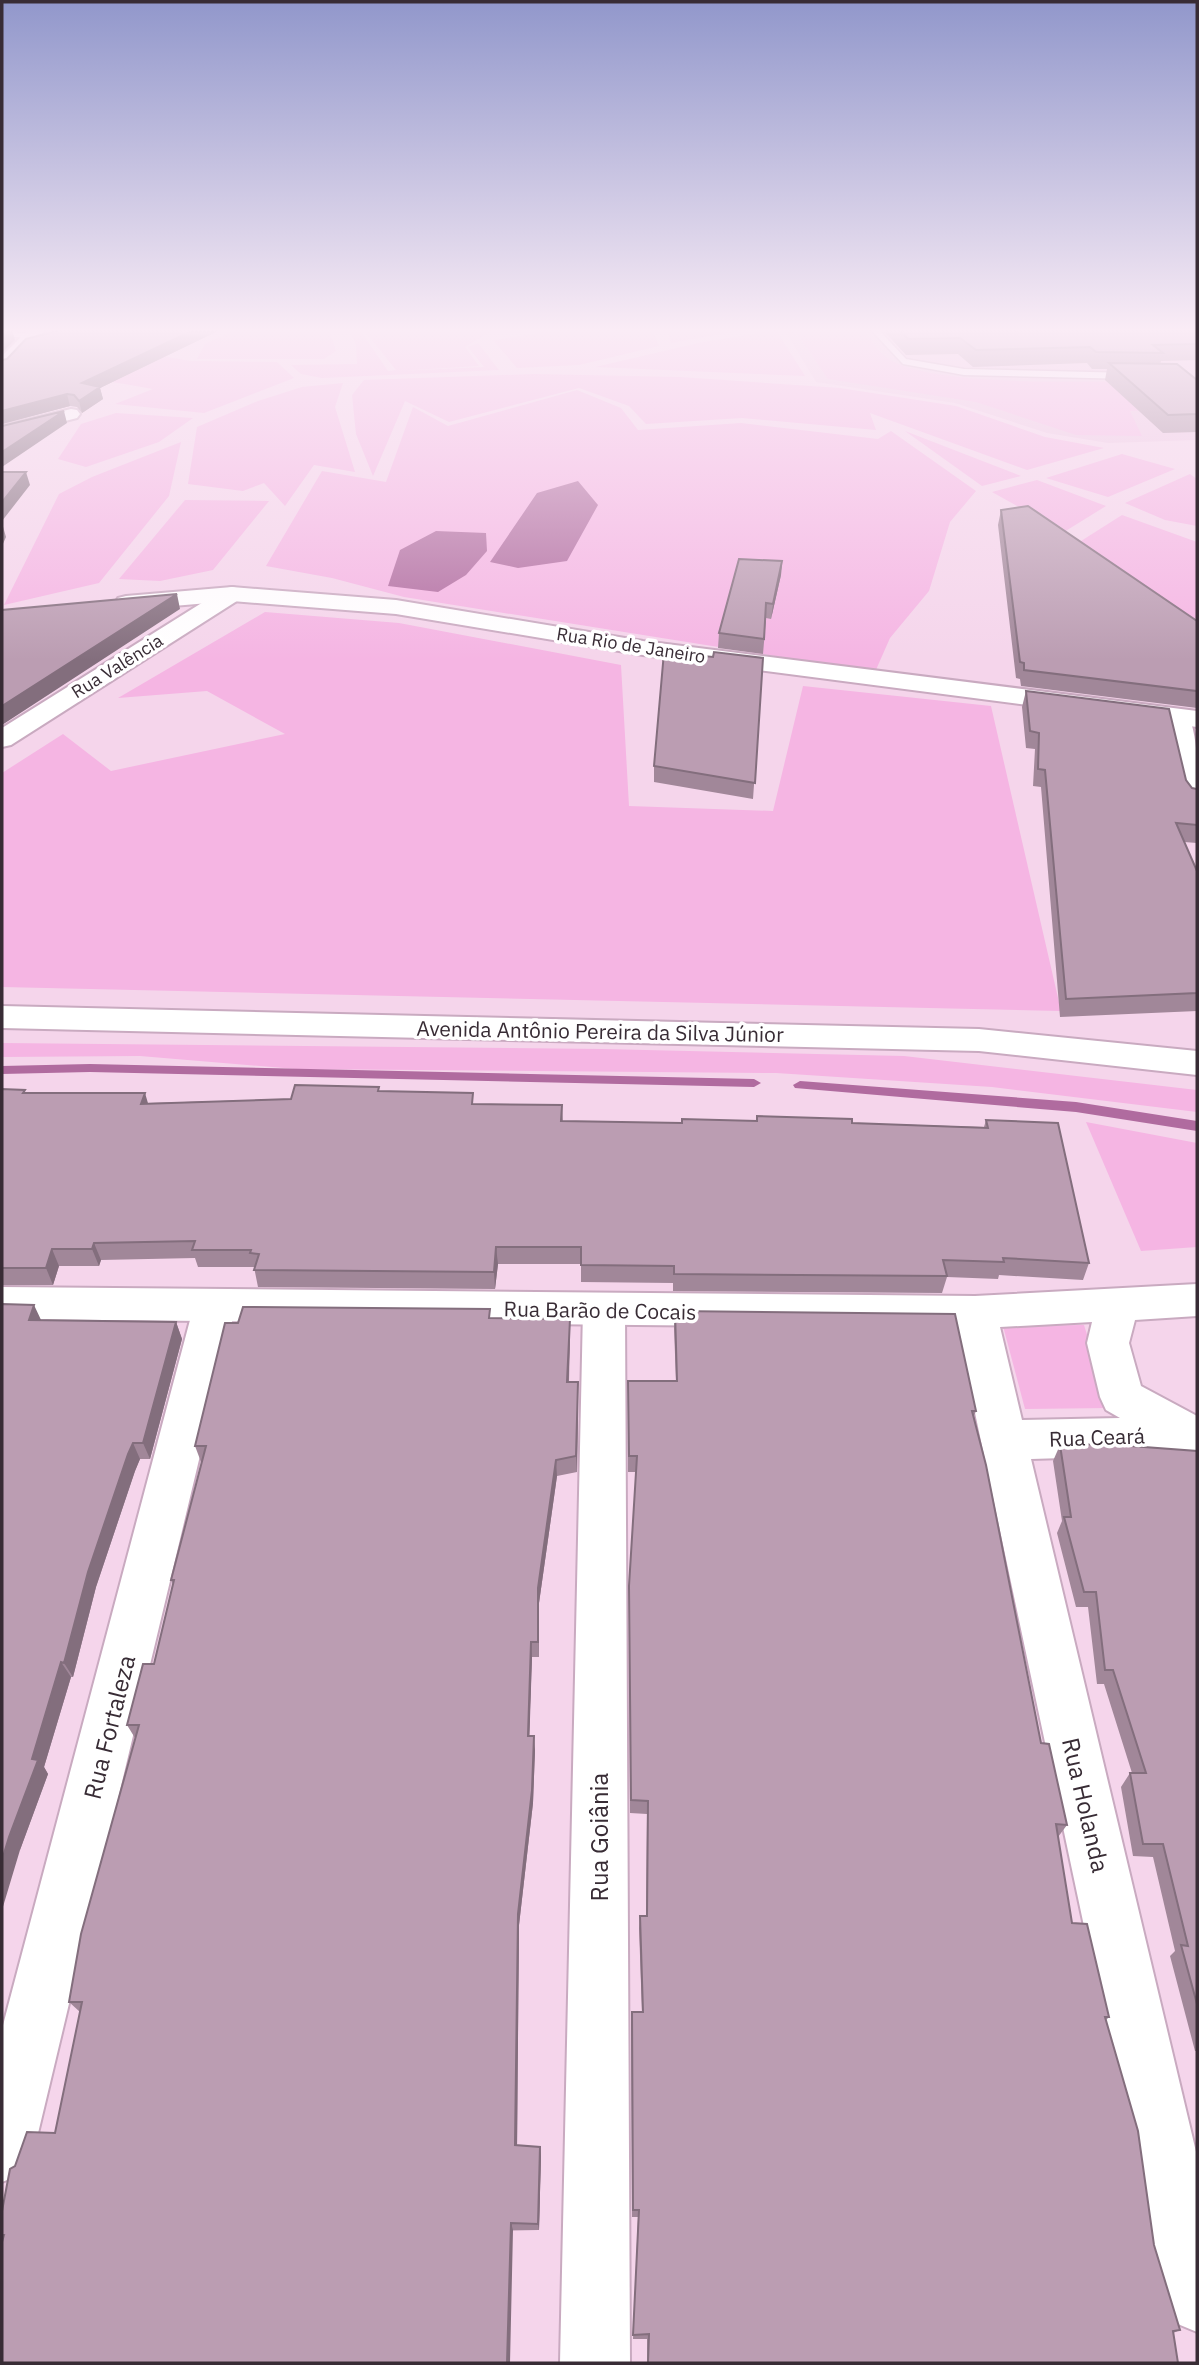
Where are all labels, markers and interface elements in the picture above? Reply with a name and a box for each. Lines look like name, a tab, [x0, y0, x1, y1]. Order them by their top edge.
street label: Rua Rio de Janeiro	[555, 622, 707, 668]
street label: Rua Valência	[67, 629, 167, 703]
street label: Avenida Antônio Pereira da Silva Júnior	[416, 1014, 784, 1048]
street label: Rua Barão de Cocais	[503, 1294, 697, 1326]
street label: Rua Ceará	[1048, 1421, 1146, 1453]
street label: Rua Fortaleza	[76, 1651, 142, 1802]
street label: Rua Holanda	[1055, 1734, 1117, 1876]
street label: Rua Goiânia	[583, 1772, 615, 1901]

